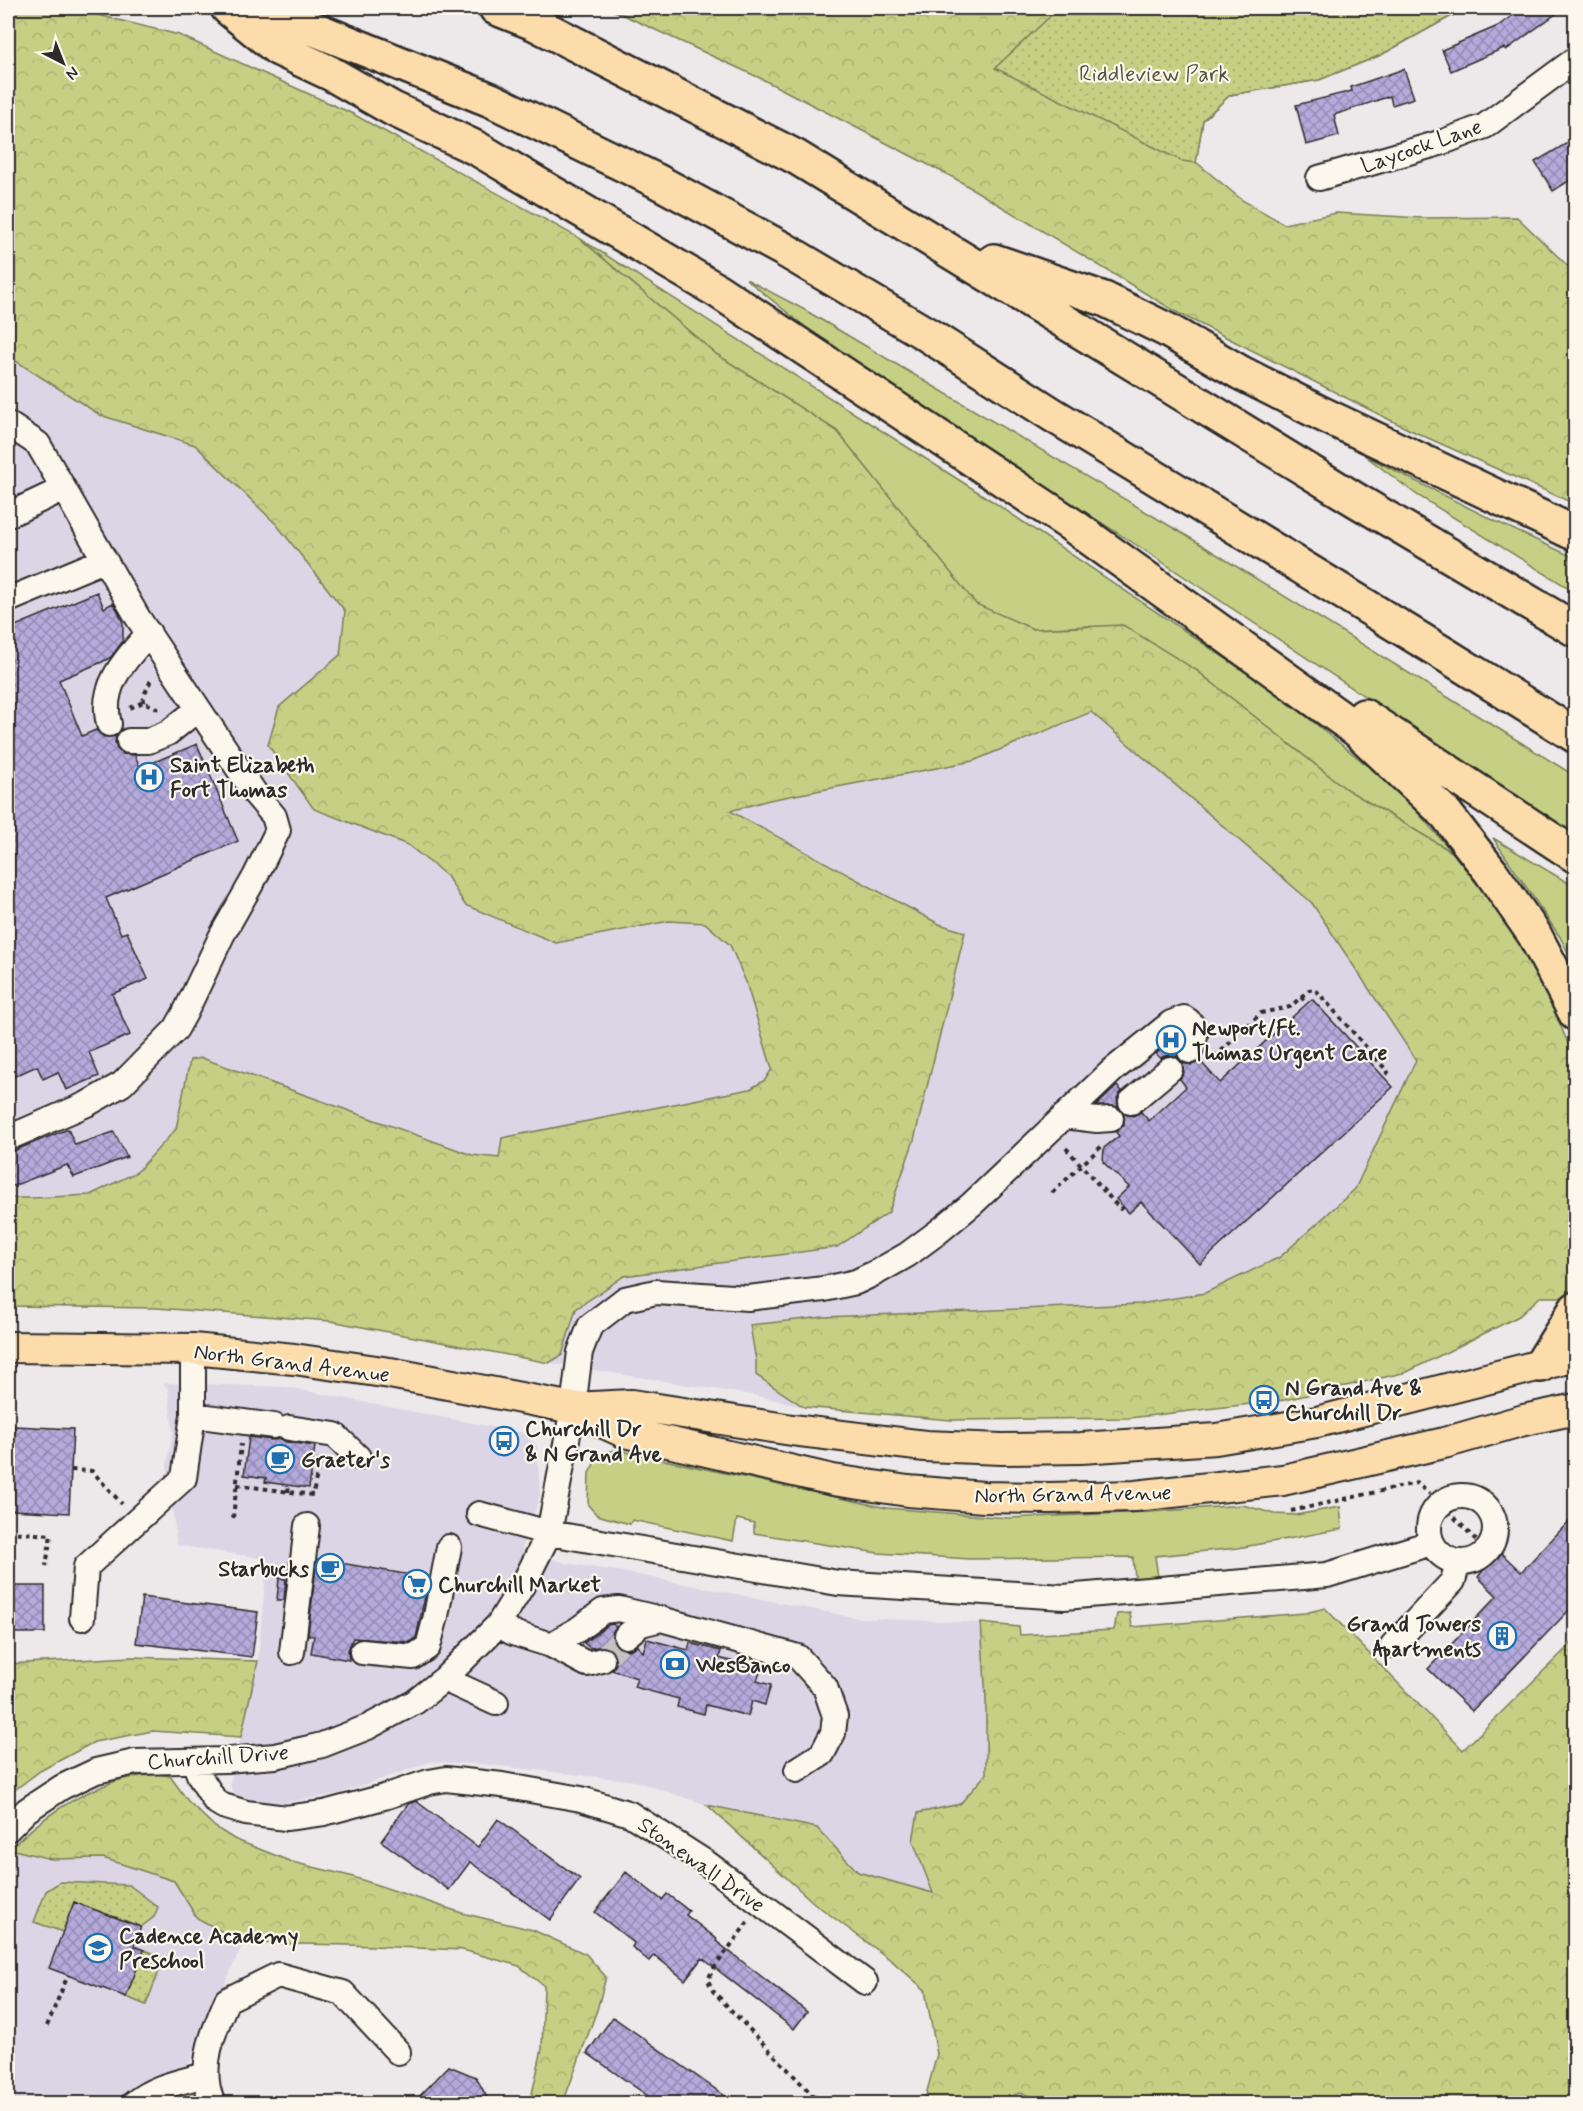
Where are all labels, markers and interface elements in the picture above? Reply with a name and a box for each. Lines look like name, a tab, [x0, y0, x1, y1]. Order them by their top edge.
north arrow	[33, 33, 93, 93]
park label: Riddleview Park	[1079, 61, 1229, 89]
text: N	[61, 62, 83, 84]
street label: Laycock Lane	[1358, 113, 1486, 181]
place label: Saint Elizabeth Fort Thomas	[170, 752, 315, 805]
hospital icon: Saint Elizabeth Fort Thomas	[133, 761, 165, 793]
place label: Newport/Ft. Thomas Urgent Care	[1192, 1015, 1387, 1069]
hospital icon: Newport/Ft. Thomas Urgent Care	[1155, 1024, 1187, 1056]
street label: North Grand Avenue	[192, 1338, 391, 1390]
place label: N Grand Ave & Churchill Dr	[1285, 1375, 1422, 1428]
bus stop icon: N Grand Ave & Churchill Dr	[1248, 1384, 1280, 1416]
place label: Churchill Dr & N Grand Ave	[525, 1416, 663, 1469]
bus stop icon: Churchill Dr & N Grand Ave	[488, 1425, 520, 1457]
cafe icon: Graeter's	[264, 1443, 296, 1475]
place label: Graeter's	[301, 1447, 390, 1475]
street label: North Grand Avenue	[974, 1479, 1172, 1511]
cafe icon: Starbucks	[314, 1552, 346, 1584]
place label: Starbucks	[218, 1556, 309, 1584]
supermarket icon: Churchill Market	[401, 1568, 433, 1600]
place label: Churchill Market	[438, 1572, 602, 1600]
place label: Grand Towers Apartments	[1347, 1611, 1481, 1666]
building icon: Grand Towers Apartments	[1486, 1620, 1518, 1652]
bank icon: WesBanco	[659, 1648, 691, 1680]
place label: WesBanco	[695, 1652, 791, 1680]
street label: Churchill Drive	[146, 1739, 290, 1777]
street label: Stonewall Drive	[632, 1811, 770, 1920]
place label: Cadence Academy Preschool	[119, 1923, 298, 1976]
school or university icon: Cadence Academy Preschool	[82, 1932, 114, 1964]

